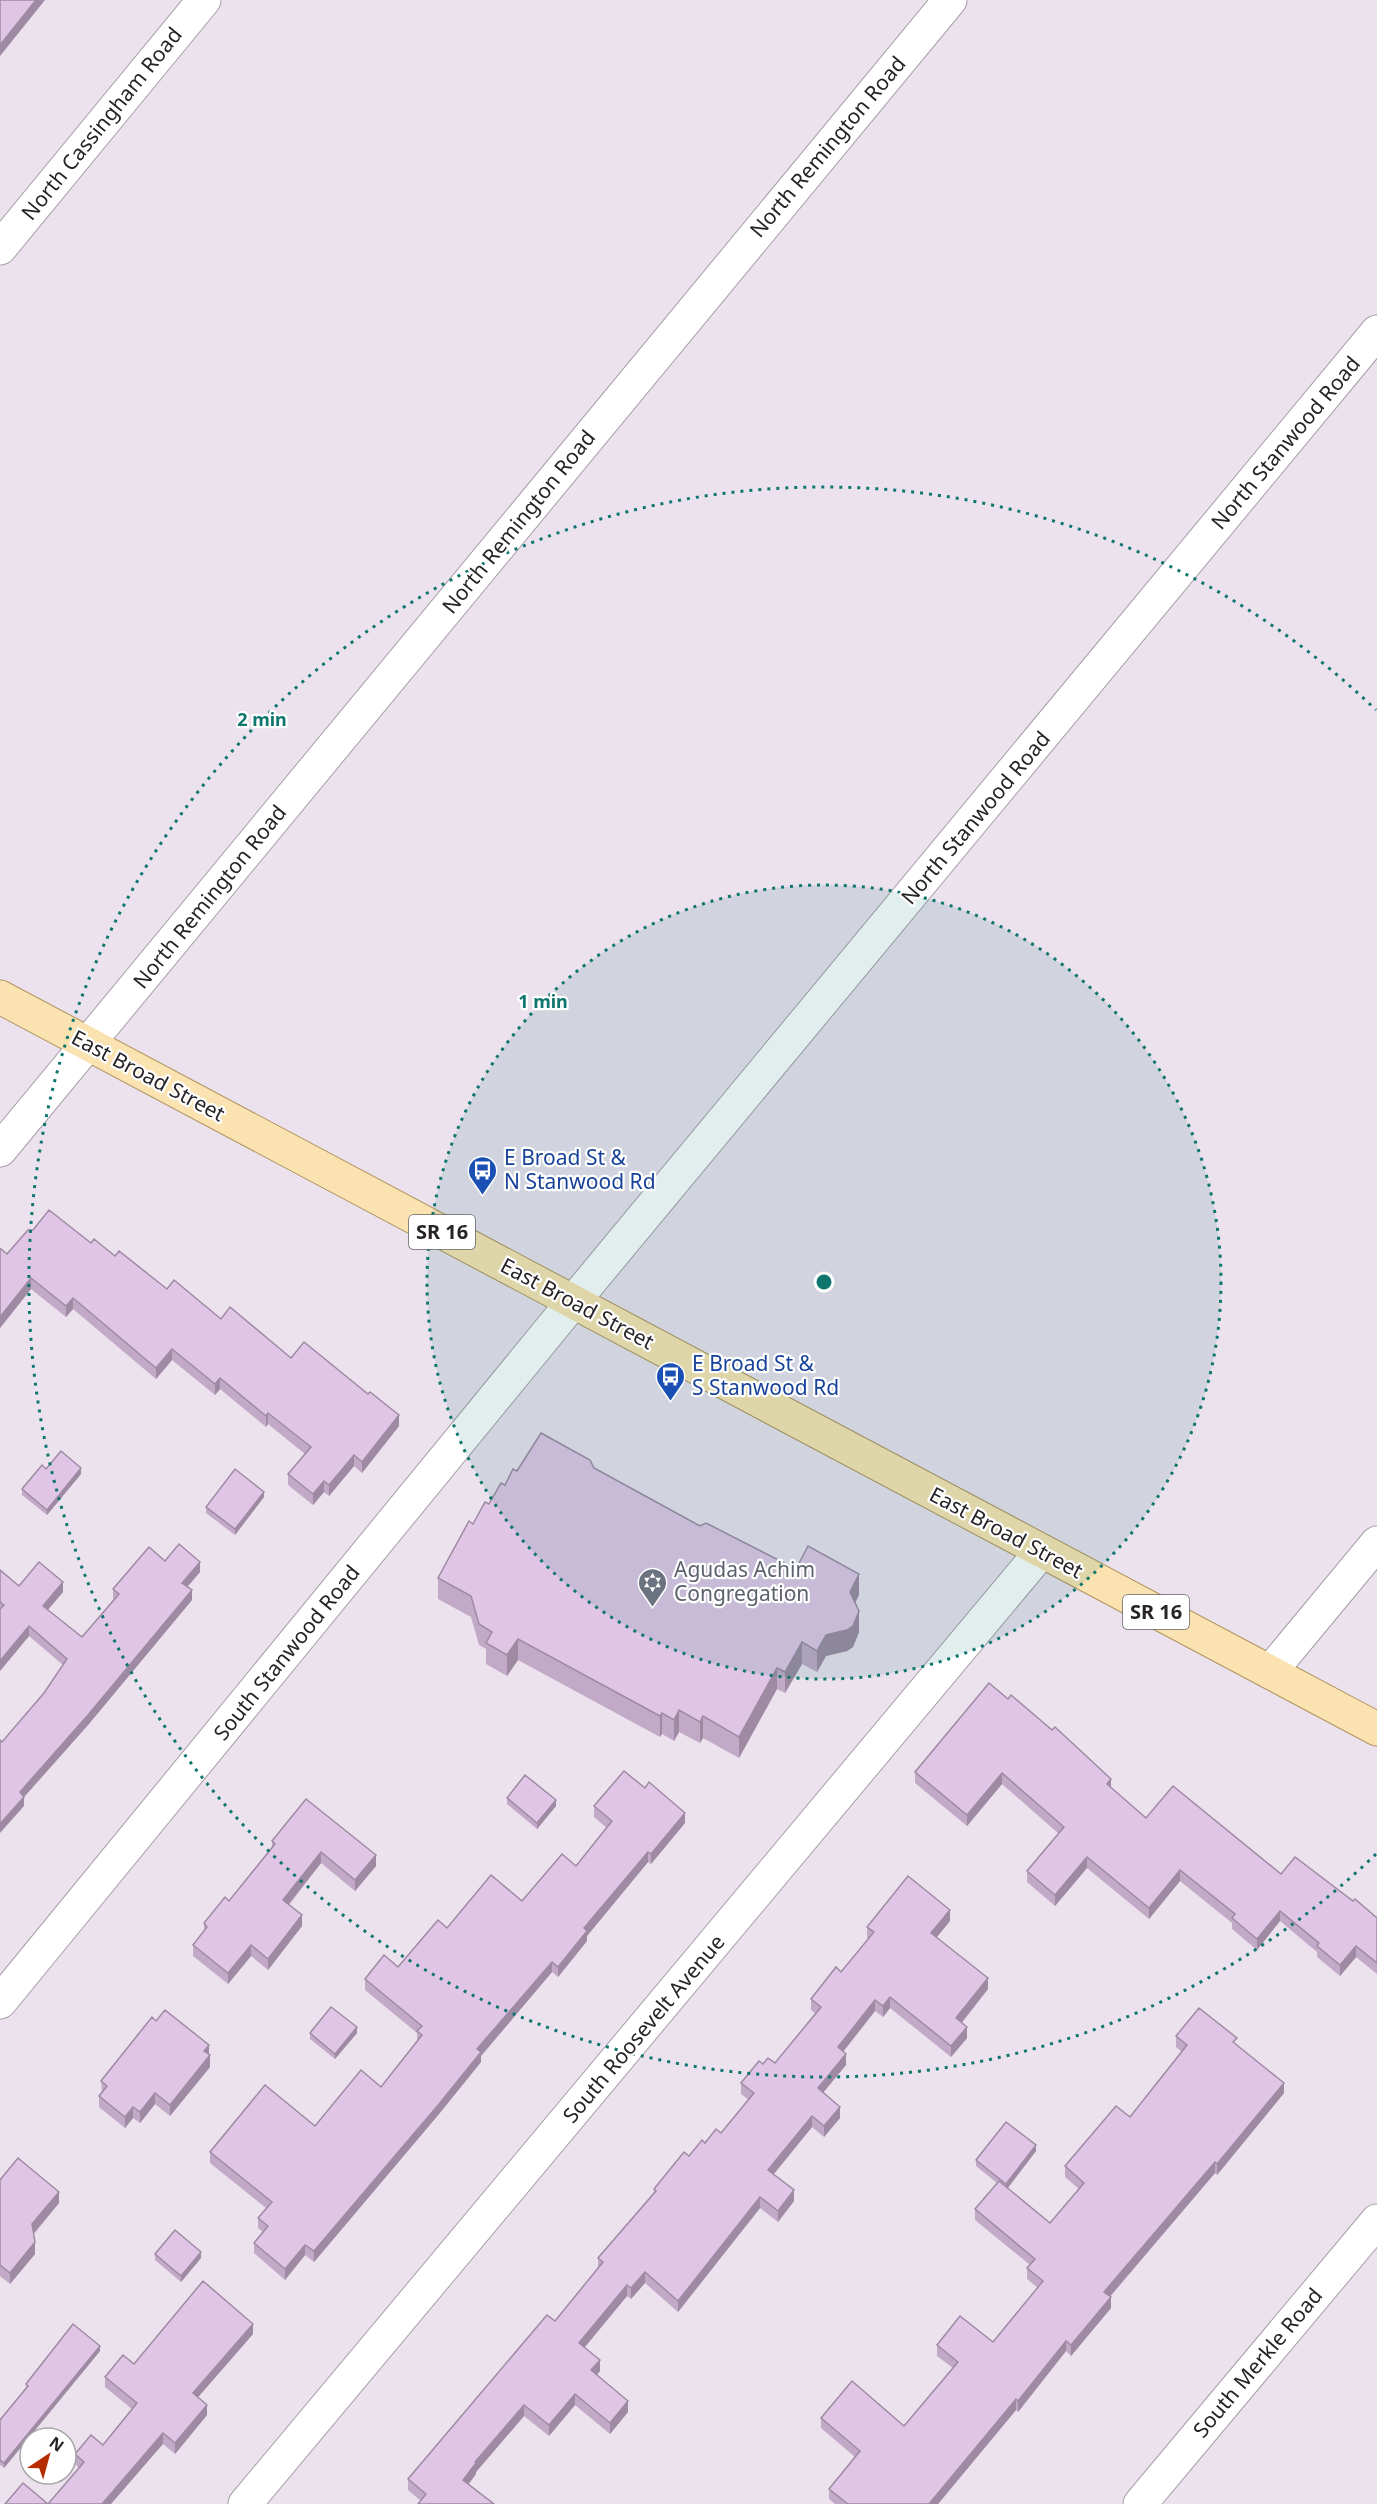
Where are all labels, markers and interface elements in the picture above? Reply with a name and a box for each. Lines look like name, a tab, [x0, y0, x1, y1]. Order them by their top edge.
street label: North Cassingham Road	[15, 21, 188, 225]
street label: North Remington Road	[743, 50, 911, 243]
street label: North Stanwood Road	[1204, 350, 1366, 535]
street label: North Remington Road	[435, 424, 601, 619]
text: 2 min	[237, 707, 287, 731]
street label: North Stanwood Road	[894, 725, 1056, 910]
street label: North Remington Road	[126, 799, 292, 994]
text: 1 min	[518, 989, 568, 1013]
street label: East Broad Street	[67, 1023, 230, 1128]
place label: E Broad St & N Stanwood Rd	[504, 1143, 656, 1195]
bus stop icon: E Broad St & N Stanwood Rd	[467, 1154, 499, 1196]
road number: SR 16	[409, 1215, 475, 1249]
street label: East Broad Street	[496, 1251, 659, 1356]
centre of rings	[814, 1272, 834, 1292]
place label: E Broad St & S Stanwood Rd	[692, 1349, 839, 1401]
bus stop icon: E Broad St & S Stanwood Rd	[655, 1360, 687, 1402]
street label: East Broad Street	[925, 1480, 1088, 1585]
place label: Agudas Achim Congregation	[674, 1555, 815, 1607]
street label: South Stanwood Road	[207, 1559, 366, 1746]
synagogue icon: Agudas Achim Congregation	[637, 1566, 669, 1608]
road number: SR 16	[1123, 1595, 1189, 1629]
street label: South Roosevelt Avenue	[556, 1928, 730, 2128]
street label: South Merkle Road	[1186, 2282, 1328, 2443]
north arrow	[18, 2426, 78, 2486]
text: N	[45, 2431, 69, 2457]

